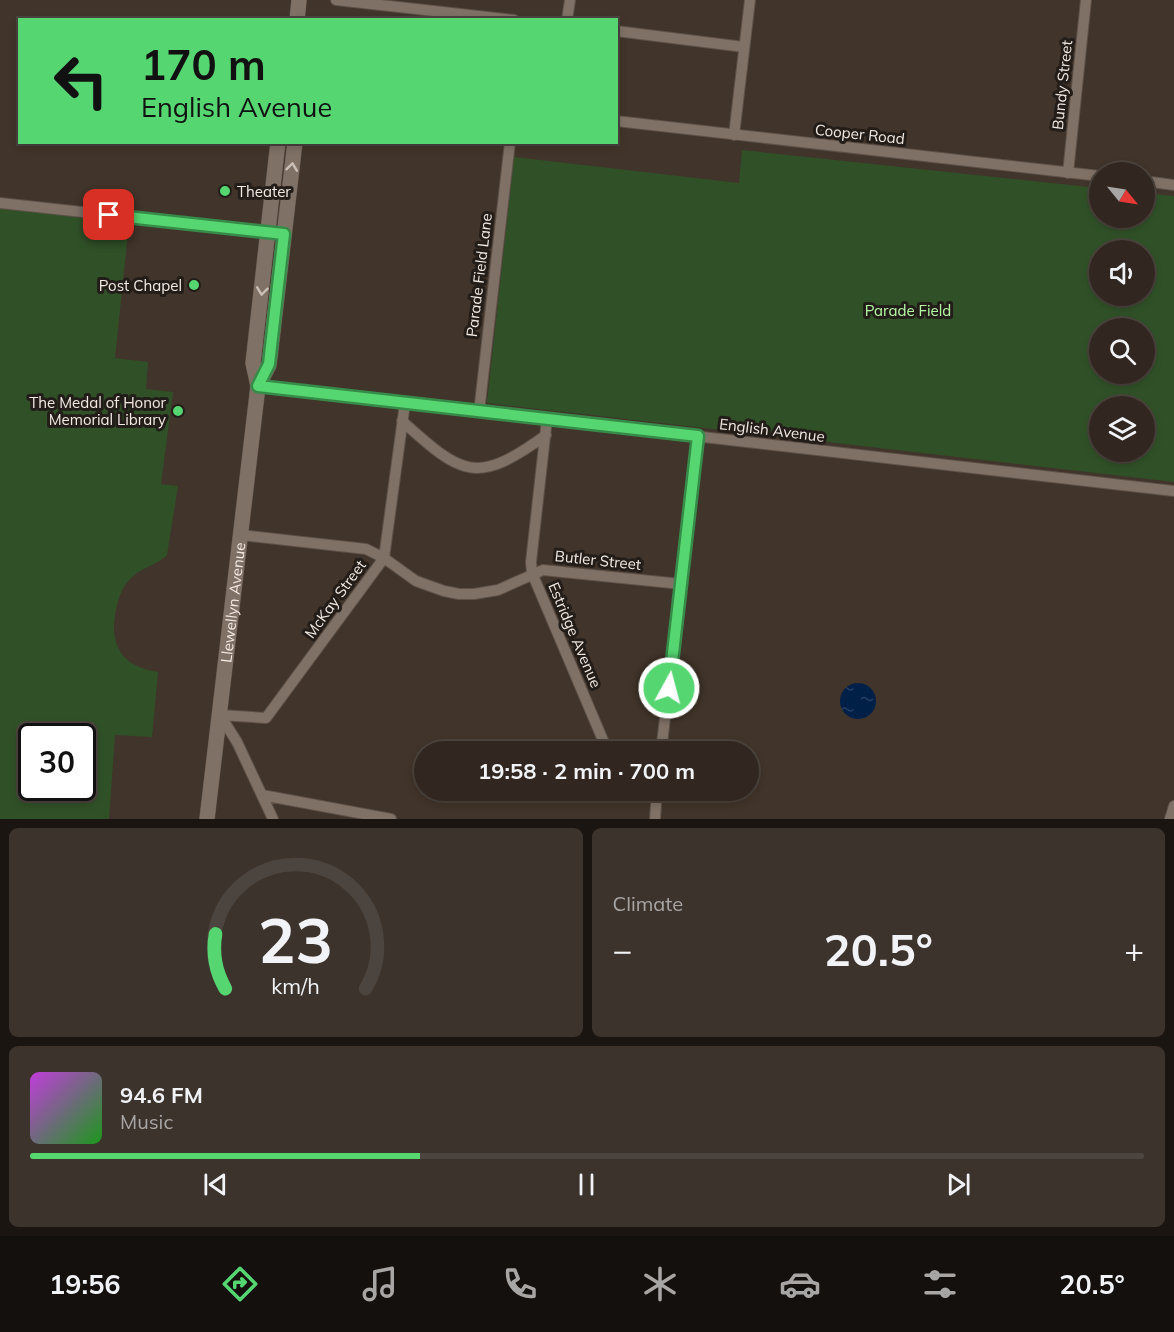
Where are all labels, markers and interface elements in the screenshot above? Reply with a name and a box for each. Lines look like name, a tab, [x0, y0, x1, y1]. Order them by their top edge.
text: 170 m	[141, 38, 266, 91]
street label: Bundy Street	[1048, 39, 1076, 131]
icon: left	[42, 42, 120, 120]
text: English Avenue	[141, 90, 332, 124]
street label: Cooper Road	[814, 120, 906, 148]
north arrow	[1089, 162, 1155, 228]
map controls	[1089, 162, 1155, 462]
one-way arrow	[285, 163, 297, 172]
place label: Theater	[237, 182, 291, 201]
marker: Theater	[218, 184, 232, 198]
pin	[83, 189, 134, 240]
icon: arrive	[92, 198, 125, 231]
street label: Parade Field Lane	[462, 212, 496, 338]
button: sound	[1089, 240, 1155, 306]
place label: Post Chapel	[99, 276, 182, 295]
marker: Post Chapel	[187, 278, 201, 292]
one-way arrow	[256, 287, 268, 296]
park label: Parade Field	[865, 301, 951, 320]
button: search	[1089, 318, 1155, 384]
place label: The Medal of Honor Memorial Library	[29, 393, 167, 429]
button: layers	[1089, 396, 1155, 462]
marker: The Medal of Honor Memorial Library	[171, 404, 185, 418]
street label: English Avenue	[718, 414, 826, 446]
street label: Llewellyn Avenue	[216, 541, 249, 664]
street label: Butler Street	[554, 546, 642, 574]
street label: McKay Street	[300, 556, 370, 642]
street label: Estridge Avenue	[544, 579, 606, 691]
position arrow	[637, 656, 701, 720]
speed limit sign: 30	[18, 723, 96, 801]
text: 19:58 · 2 min · 700 m	[478, 757, 695, 785]
text: Climate	[613, 891, 683, 916]
text: 23	[258, 900, 333, 979]
text: 20.5°	[824, 921, 933, 977]
text: −	[613, 929, 632, 970]
text: +	[1124, 929, 1144, 970]
text: km/h	[271, 973, 320, 1000]
text: 94.6 FM	[120, 1081, 203, 1109]
text: Music	[120, 1109, 173, 1134]
icon: previous	[199, 1168, 232, 1201]
icon: pause	[570, 1168, 603, 1201]
icon: next	[942, 1168, 975, 1201]
icon: directions	[219, 1263, 261, 1305]
icon: music	[359, 1263, 401, 1305]
icon: phone	[499, 1263, 541, 1305]
icon: climate	[639, 1263, 681, 1305]
icon: car	[779, 1263, 821, 1305]
icon: filters	[919, 1263, 961, 1305]
text: 19:56	[49, 1267, 121, 1301]
text: 20.5°	[1059, 1267, 1125, 1301]

